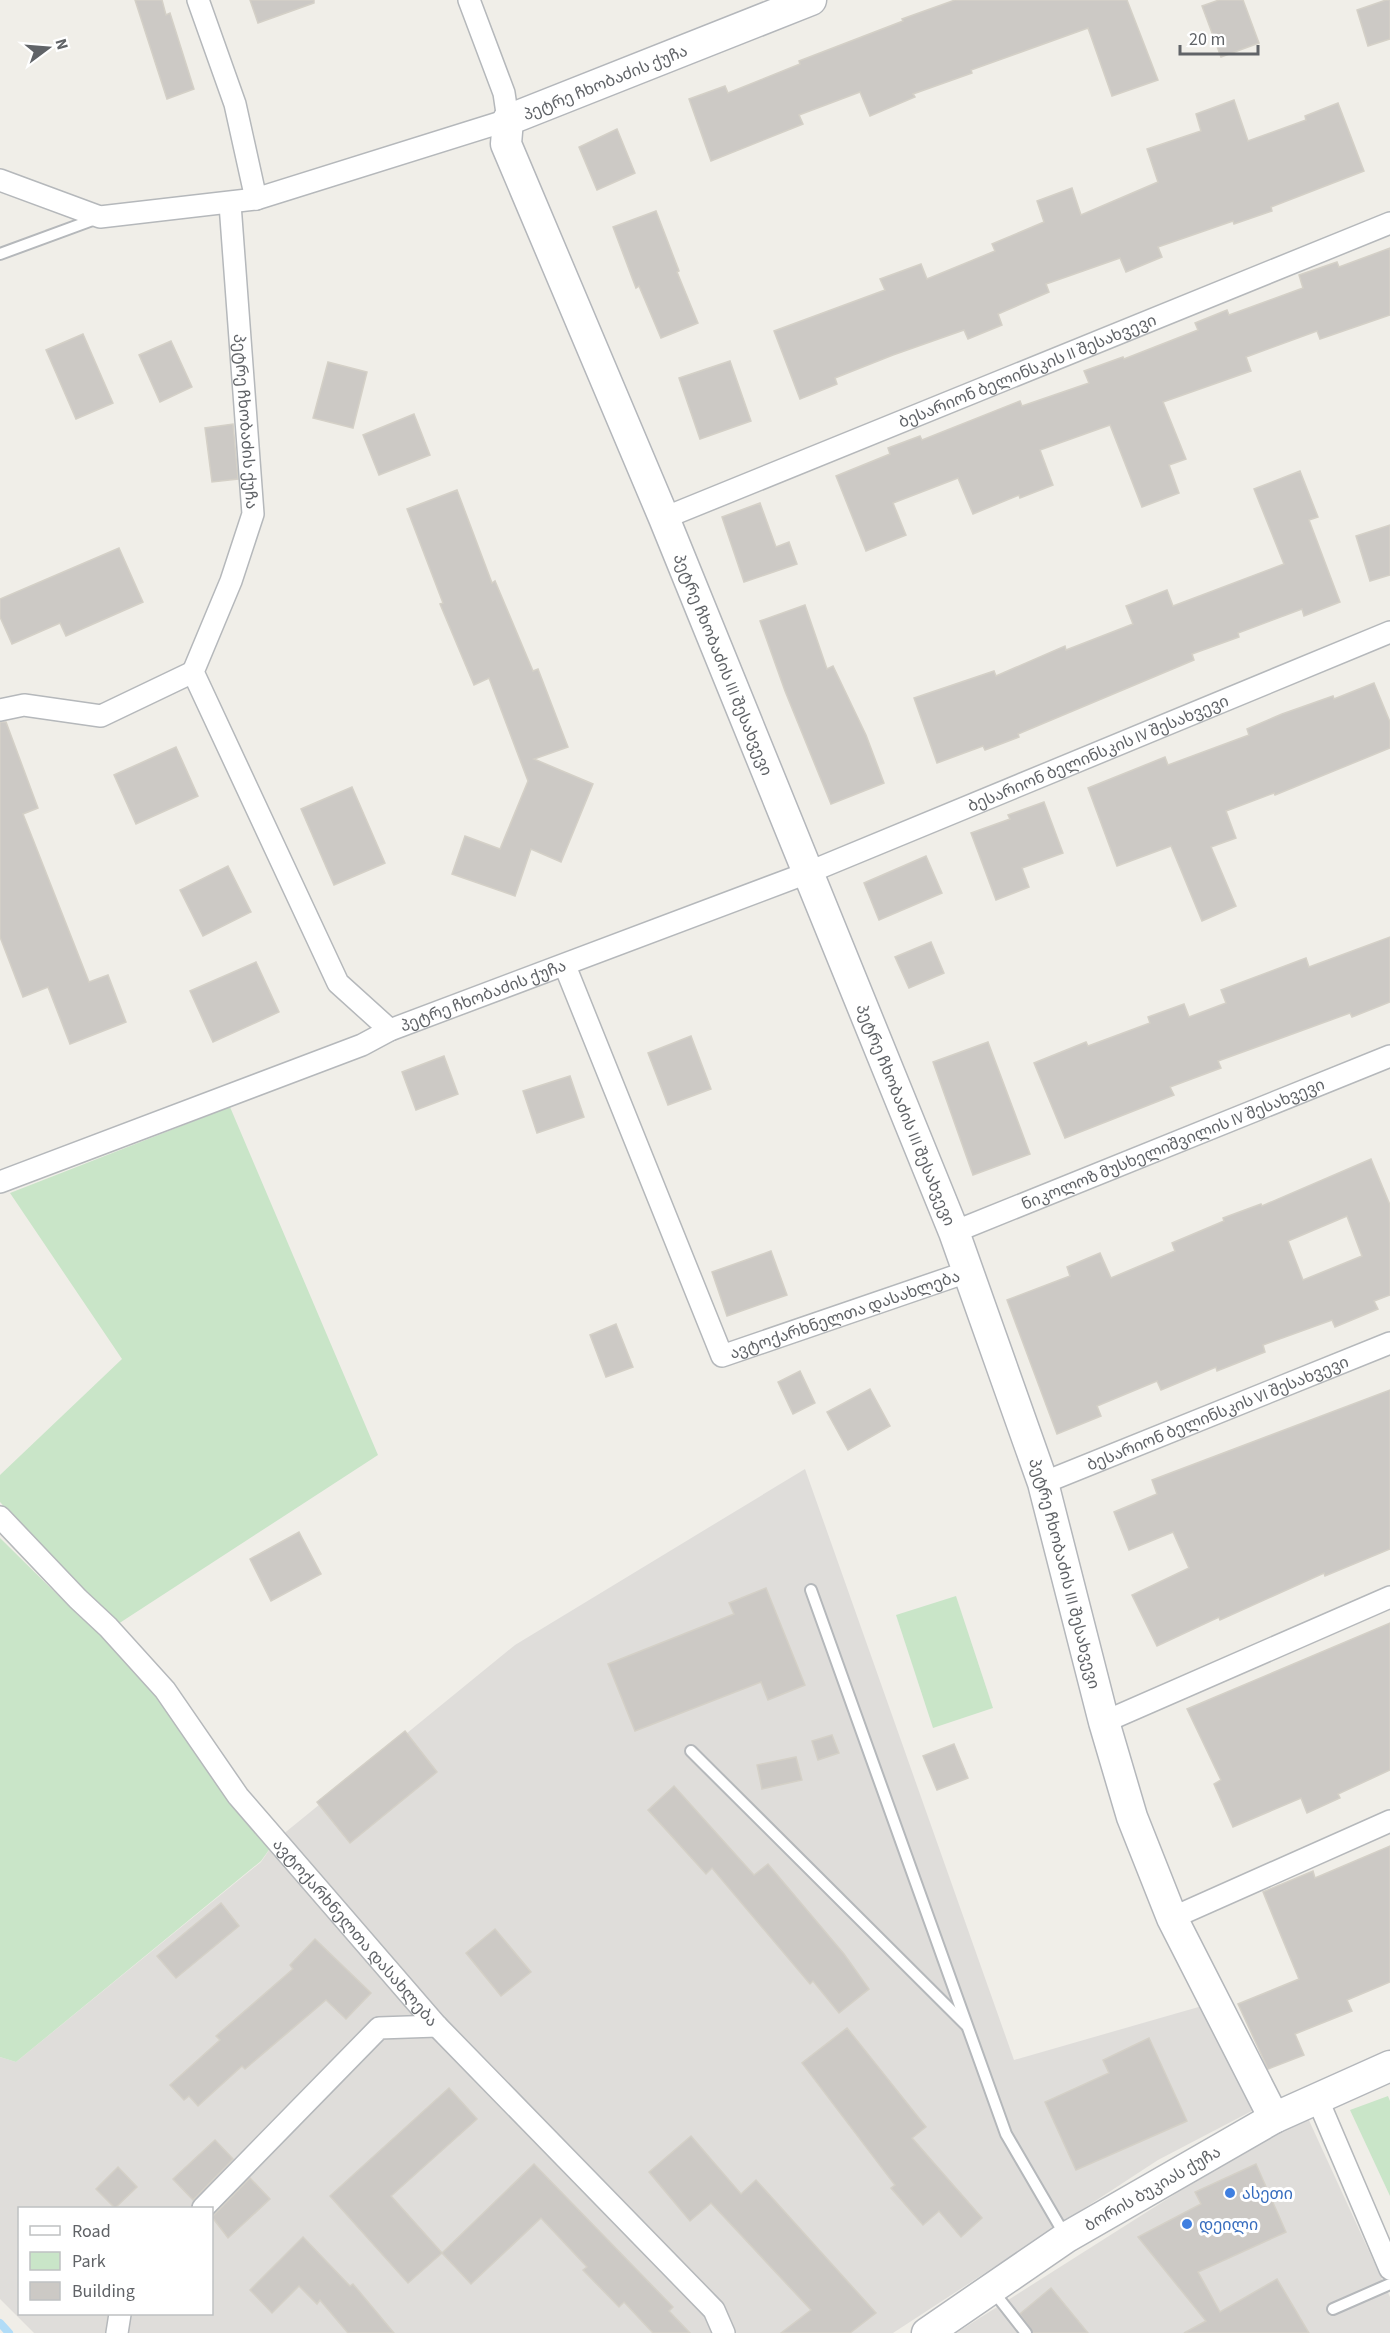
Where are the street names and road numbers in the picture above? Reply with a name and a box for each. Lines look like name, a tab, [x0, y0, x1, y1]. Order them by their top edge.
street label: პეტრე ჩხობაძის ქუჩა	[520, 40, 691, 126]
street label: ბესარიონ ბელინსკის II შესახვევი	[895, 309, 1160, 434]
street label: პეტრე ჩხობაძის ქუჩა	[228, 333, 263, 510]
street label: პეტრე ჩხობაძის III შესახვევი	[668, 550, 777, 779]
street label: ბესარიონ ბელინსკის IV შესახვევი	[964, 690, 1232, 817]
street label: პეტრე ჩხობაძის ქუჩა	[397, 955, 569, 1037]
street label: პეტრე ჩხობაძის III შესახვევი	[850, 1001, 960, 1229]
street label: ნიკოლოზ მუსხელიშვილის IV შესახვევი	[1018, 1074, 1328, 1216]
street label: ავტოქარხნელთა დასახლება	[727, 1265, 963, 1365]
street label: ბესარიონ ბელინსკის VI შესახვევი	[1084, 1351, 1352, 1476]
street label: პეტრე ჩხობაძის III შესახვევი	[1023, 1455, 1105, 1691]
street label: ავტოქარხნელთა დასახლება	[268, 1834, 443, 2032]
street label: ბორის ბუკიას ქუჩა	[1080, 2141, 1225, 2237]

